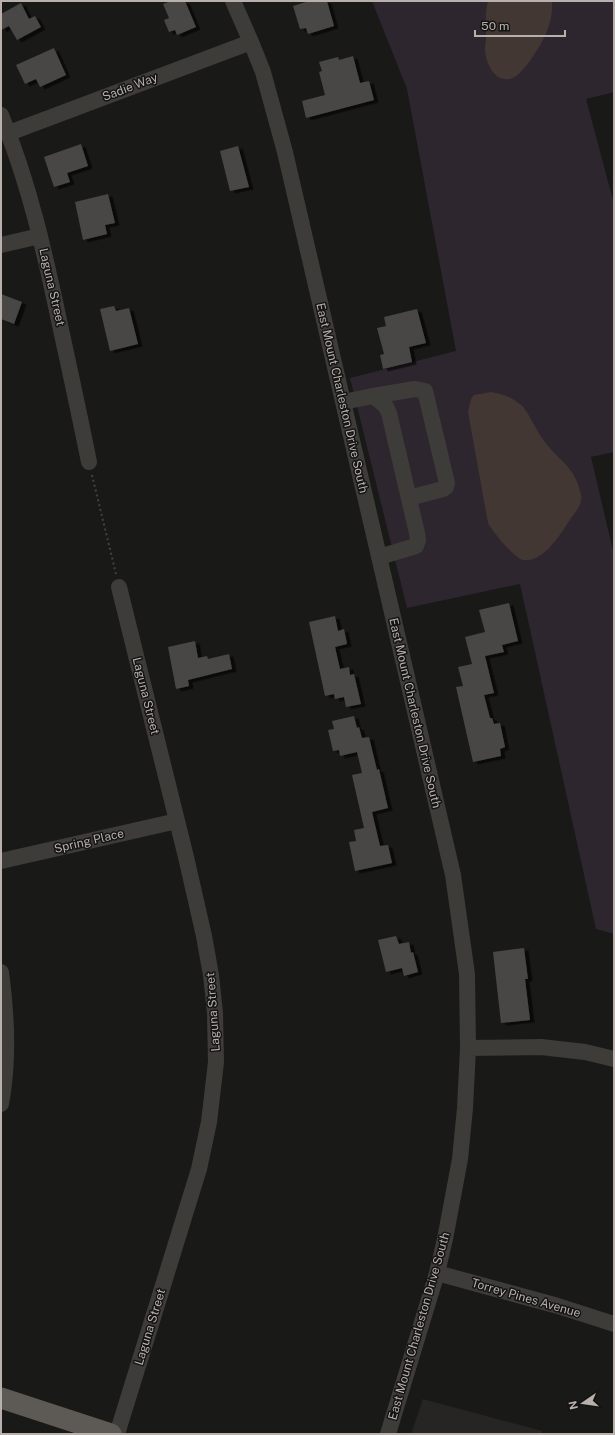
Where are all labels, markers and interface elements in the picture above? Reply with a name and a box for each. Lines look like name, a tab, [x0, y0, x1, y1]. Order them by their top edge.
scale bar	[475, 12, 565, 38]
text: 50 m	[481, 19, 509, 33]
street label: Sadie Way	[100, 70, 160, 104]
street label: Laguna Street	[36, 247, 68, 327]
street label: East Mount Charleston Drive South	[313, 302, 371, 494]
street label: East Mount Charleston Drive South	[386, 617, 444, 809]
street label: Laguna Street	[130, 656, 162, 736]
street label: Spring Place	[53, 826, 126, 856]
street label: Laguna Street	[203, 972, 223, 1052]
street label: East Mount Charleston Drive South	[385, 1230, 453, 1421]
street label: Torrey Pines Avenue	[470, 1276, 582, 1320]
street label: Laguna Street	[132, 1287, 168, 1367]
north arrow	[563, 1383, 603, 1423]
text: N	[566, 1400, 580, 1411]

